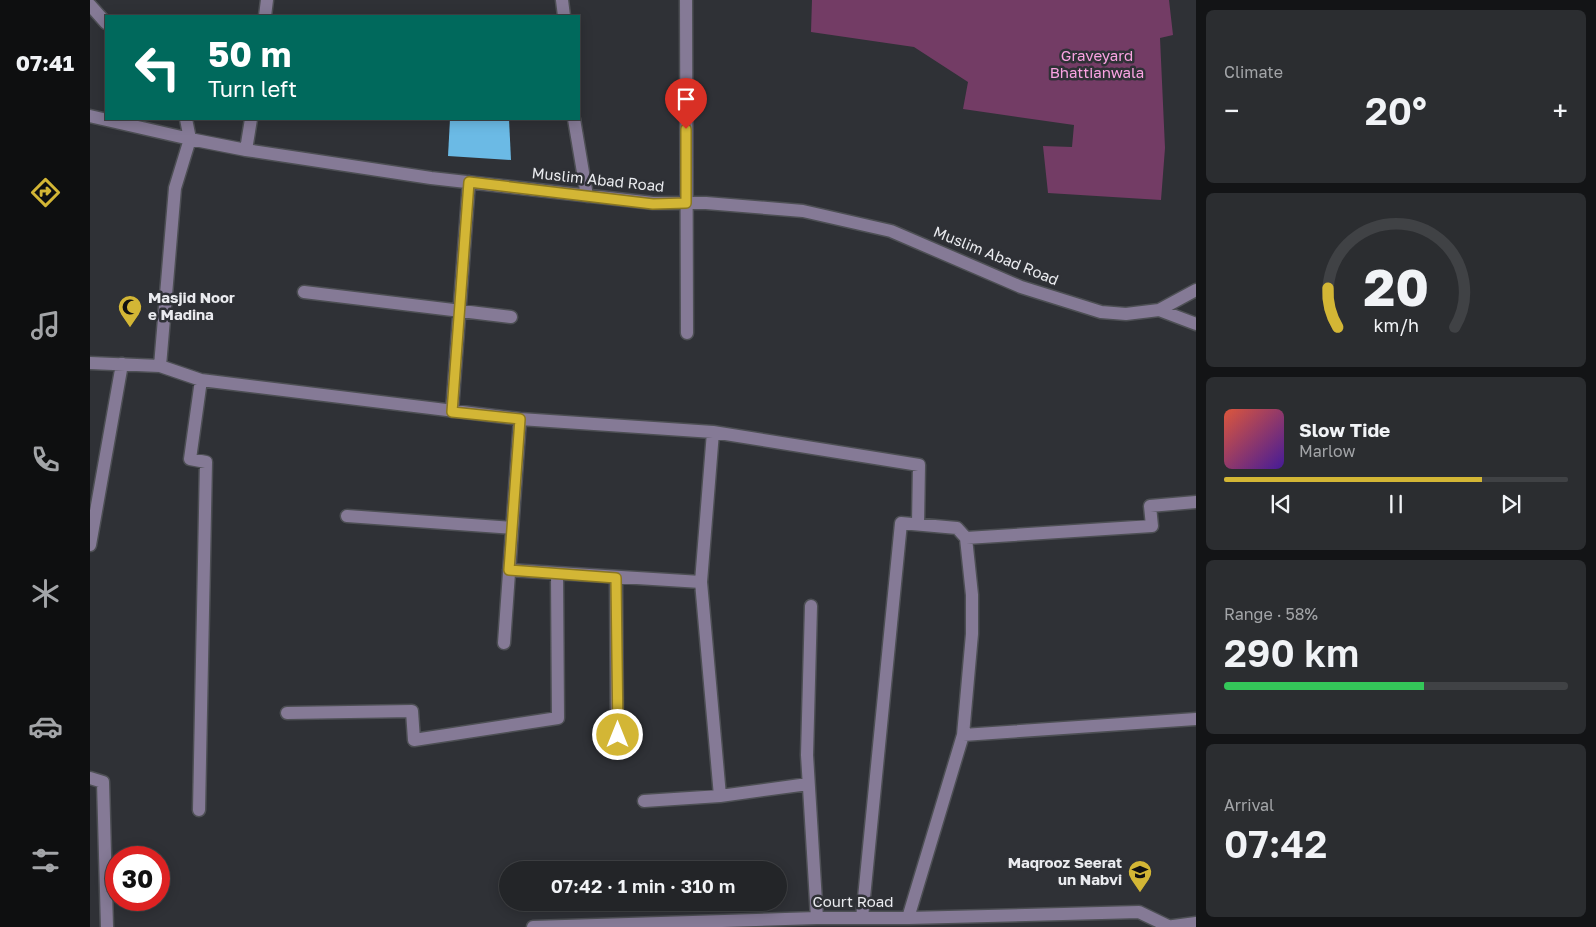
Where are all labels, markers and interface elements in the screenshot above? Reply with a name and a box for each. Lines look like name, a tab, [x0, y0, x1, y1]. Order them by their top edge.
text: 50 m	[208, 33, 291, 75]
icon: left	[125, 35, 190, 100]
park label: Graveyard Bhattianwala	[1050, 46, 1144, 81]
text: 07:41	[16, 49, 74, 76]
text: Climate	[1224, 62, 1283, 82]
text: Turn left	[208, 75, 297, 102]
pin	[665, 78, 707, 129]
icon: arrive	[672, 85, 700, 113]
text: 20°	[1365, 88, 1427, 133]
text: −	[1224, 94, 1239, 127]
text: +	[1553, 94, 1568, 127]
street label: Muslim Abad Road	[531, 163, 665, 195]
icon: directions	[28, 175, 63, 210]
street label: Muslim Abad Road	[931, 222, 1062, 288]
text: 20	[1363, 255, 1429, 317]
place label: Masjid Noor e Madina	[148, 288, 235, 323]
mosque icon: Masjid Noor e Madina	[117, 294, 143, 328]
icon: music	[28, 308, 63, 343]
text: km/h	[1373, 314, 1419, 336]
text: Slow Tide	[1299, 418, 1390, 441]
text: Marlow	[1299, 441, 1355, 461]
icon: phone	[28, 442, 63, 477]
icon: previous	[1267, 490, 1295, 518]
icon: pause	[1382, 490, 1410, 518]
icon: next	[1497, 490, 1525, 518]
icon: climate	[28, 576, 63, 611]
text: Range · 58%	[1224, 604, 1318, 624]
text: 290 km	[1224, 630, 1359, 675]
position arrow	[591, 708, 643, 760]
icon: car	[28, 709, 63, 744]
text: Arrival	[1224, 795, 1274, 815]
text: 07:42	[1224, 821, 1327, 866]
icon: filters	[28, 843, 63, 878]
speed limit sign: 30	[105, 846, 170, 911]
place label: Maqrooz Seerat un Nabvi	[1008, 853, 1122, 888]
school or university icon: Maqrooz Seerat un Nabvi	[1127, 859, 1153, 893]
text: 07:42 · 1 min · 310 m	[551, 874, 735, 897]
street label: Court Road	[813, 892, 893, 910]

